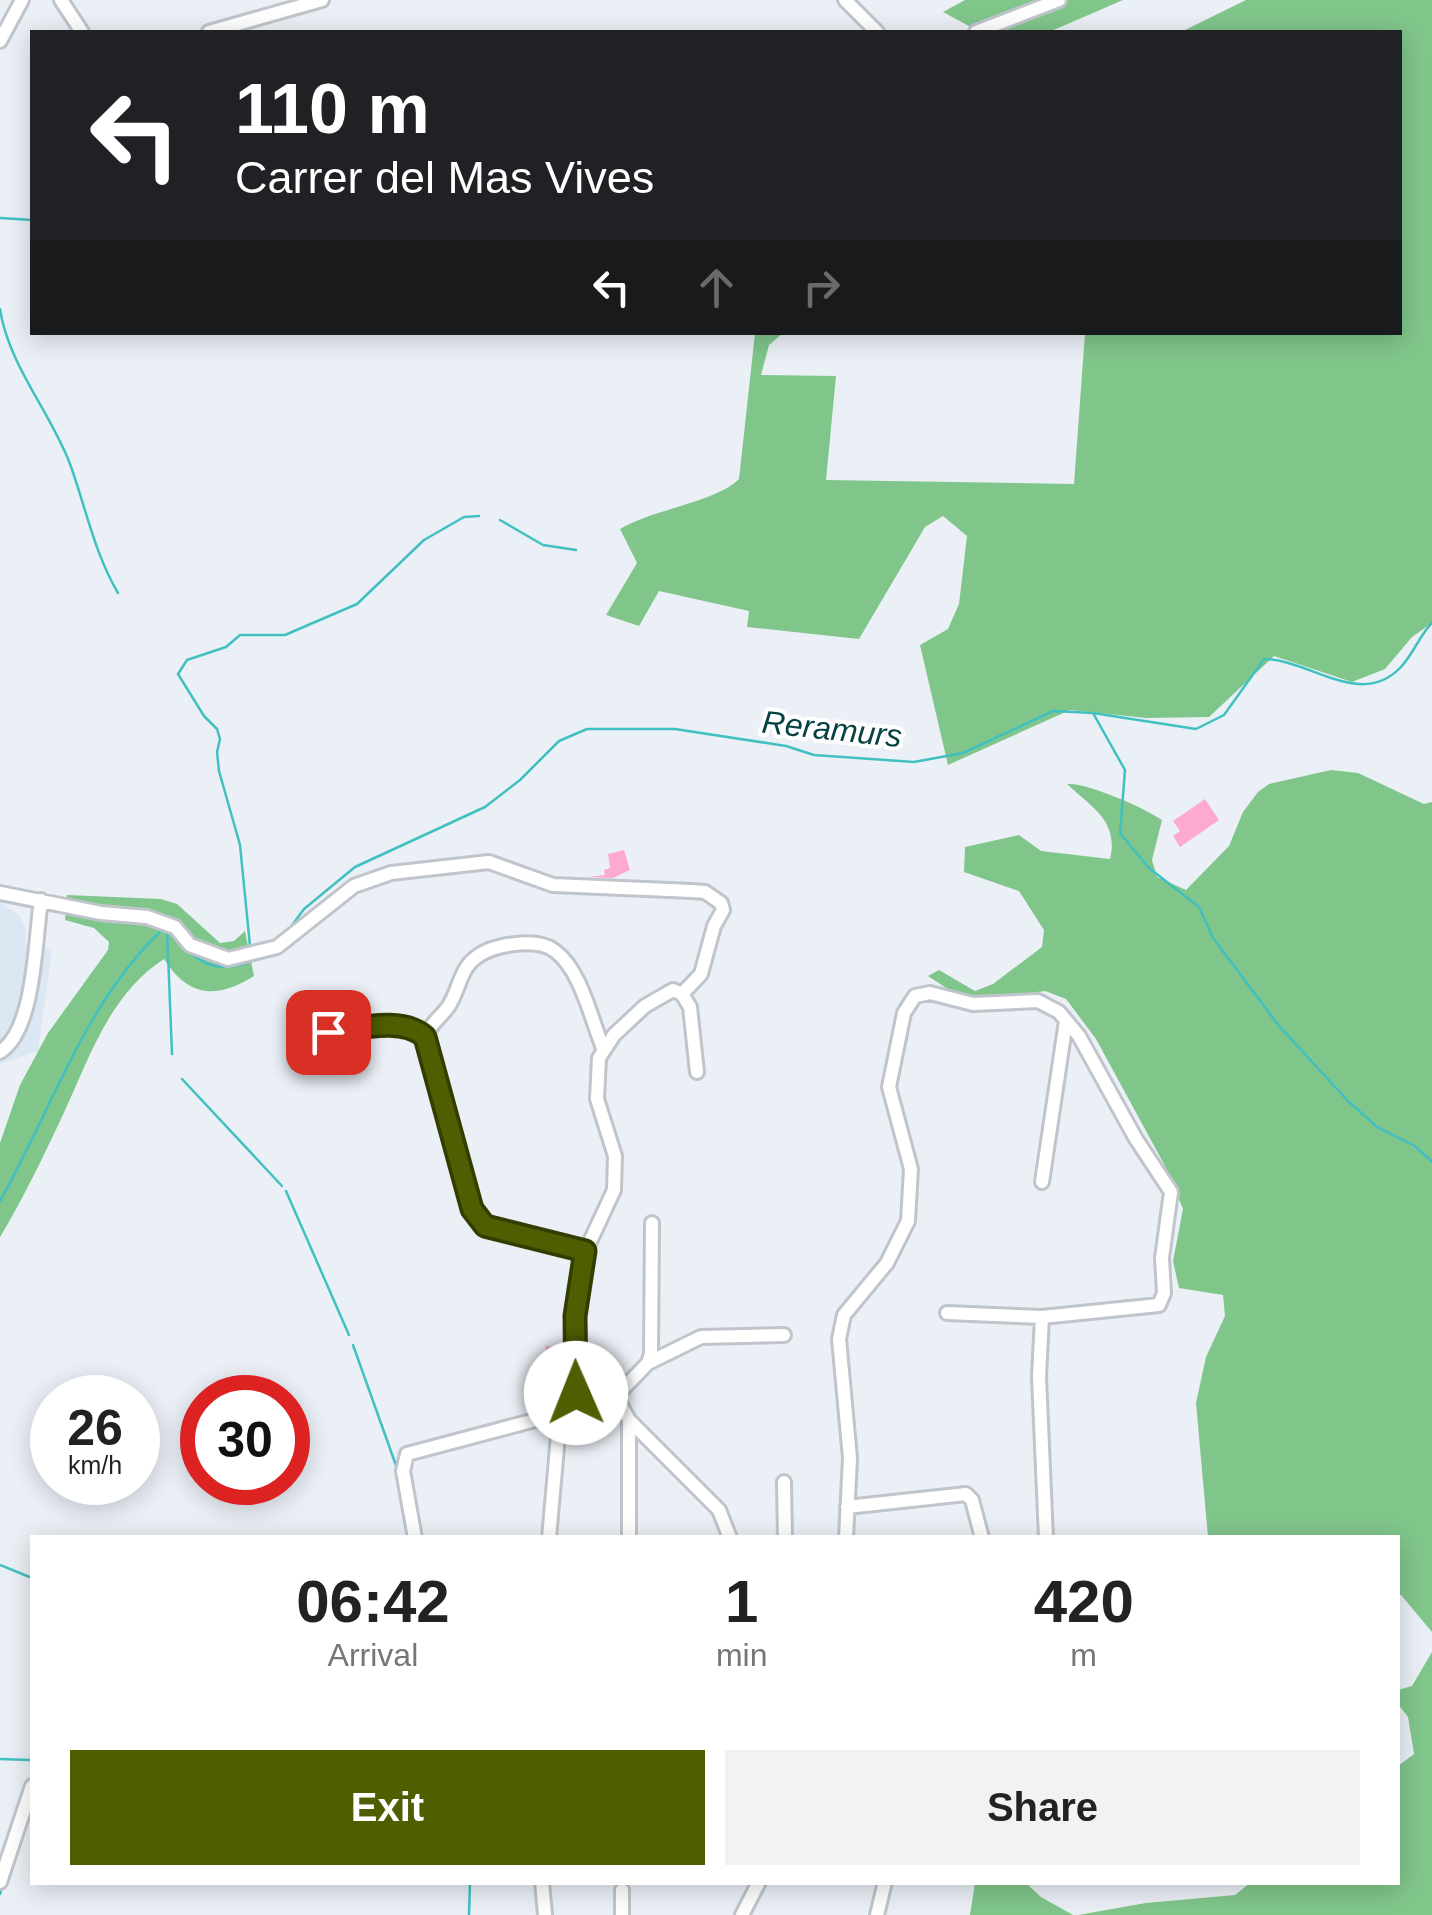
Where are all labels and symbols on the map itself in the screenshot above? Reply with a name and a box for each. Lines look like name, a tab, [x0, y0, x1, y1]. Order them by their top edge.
water label: Reramurs	[760, 704, 904, 754]
pin	[286, 990, 371, 1075]
position arrow	[524, 1341, 628, 1445]
speed limit sign: 30	[180, 1375, 310, 1505]

